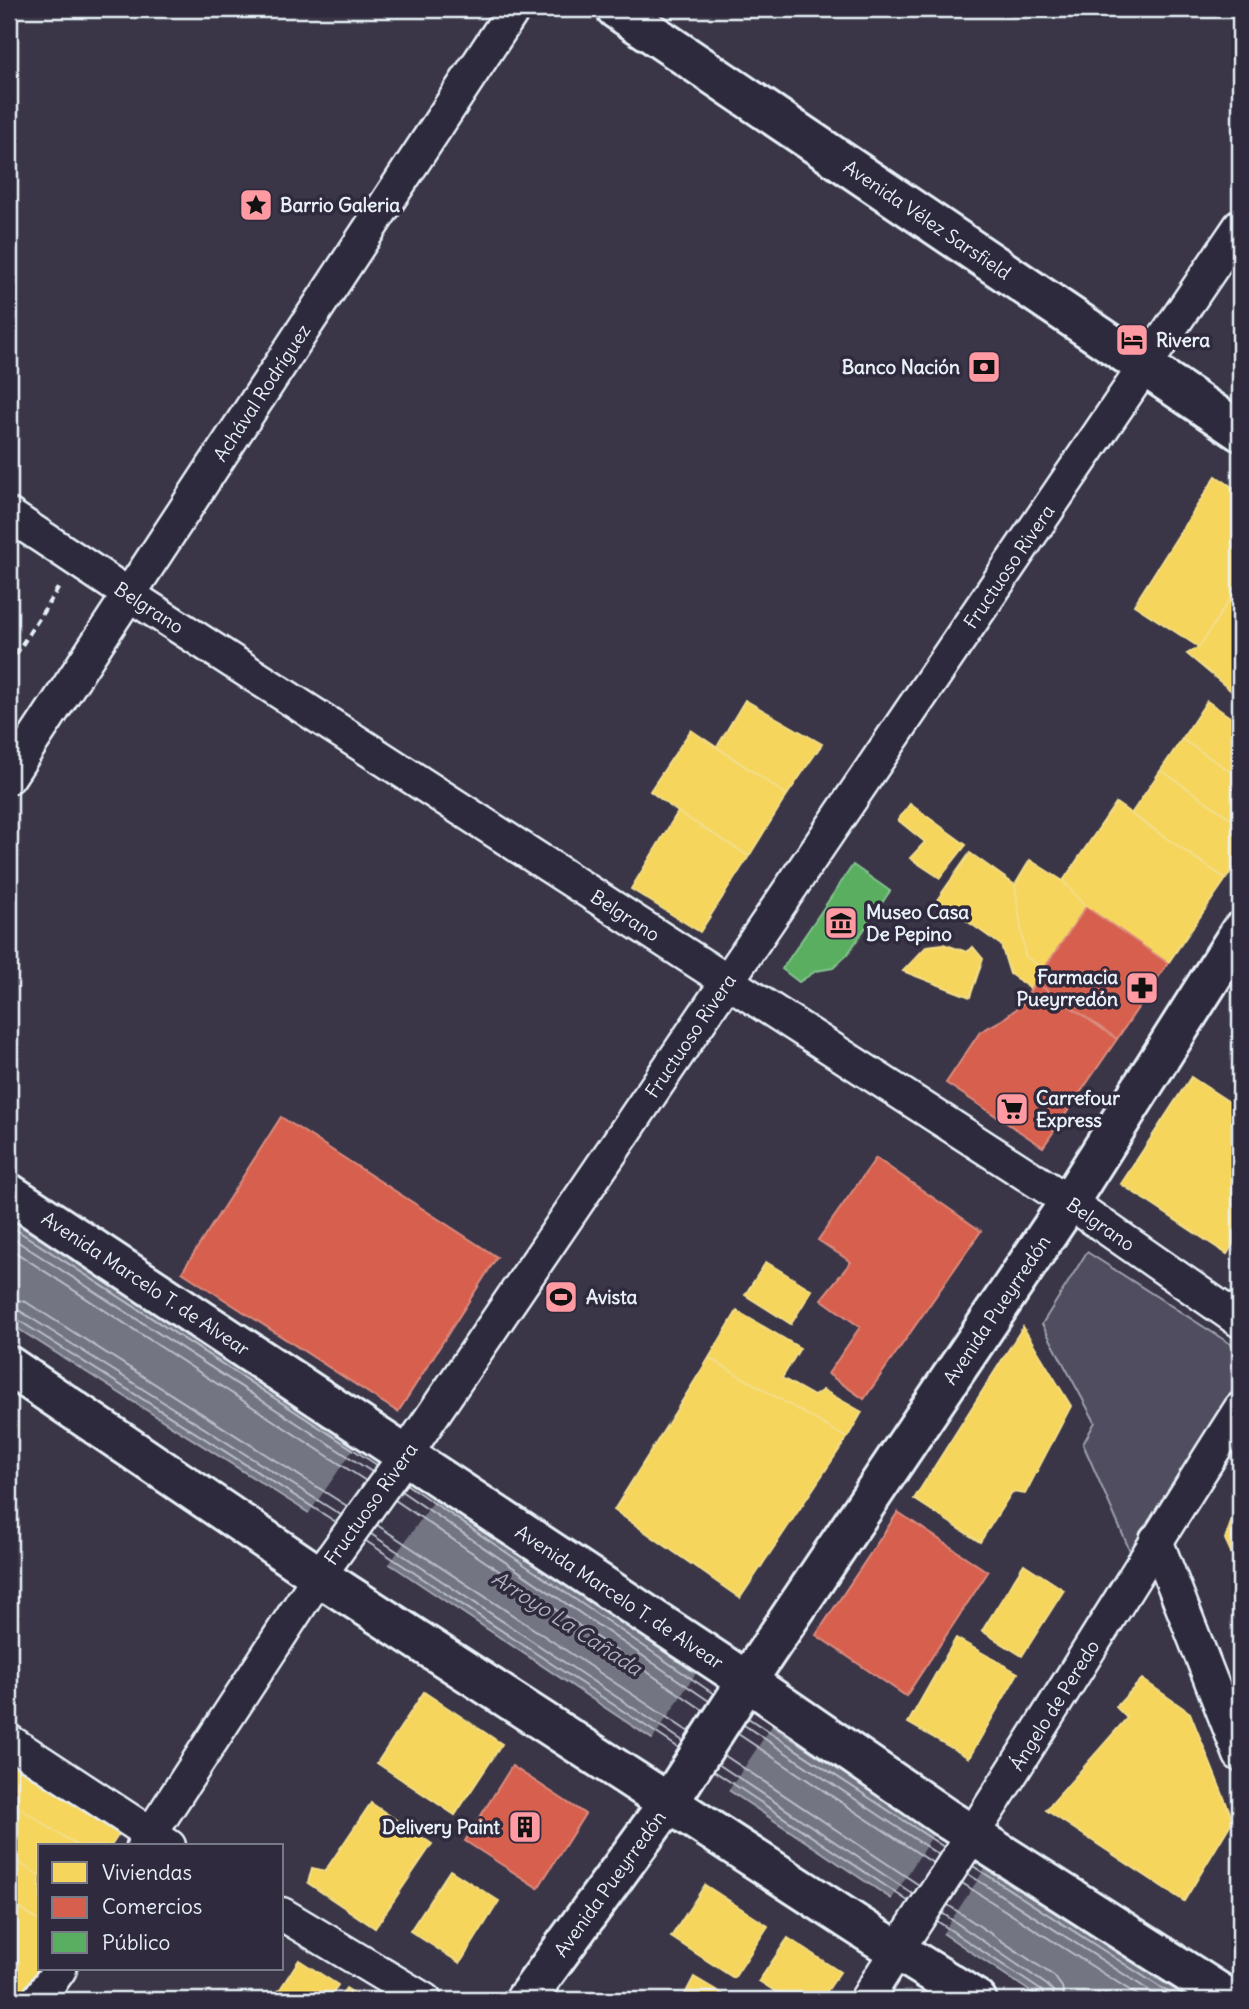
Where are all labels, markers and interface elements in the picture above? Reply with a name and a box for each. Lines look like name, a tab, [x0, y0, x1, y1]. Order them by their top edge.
street label: Avenida Vélez Sarsfield	[839, 155, 1016, 285]
place icon: Barrio Galeria	[237, 186, 275, 224]
place label: Barrio Galeria	[280, 193, 400, 217]
street label: Achával Rodríguez	[208, 320, 316, 466]
hotel icon: Rivera	[1113, 321, 1151, 359]
place label: Rivera	[1156, 328, 1210, 352]
bank icon: Banco Nación	[965, 348, 1003, 386]
place label: Banco Nación	[842, 355, 960, 379]
street label: Fructuoso Rivera	[958, 500, 1059, 633]
street label: Belgrano	[110, 576, 188, 639]
street label: Belgrano	[586, 884, 665, 947]
place label: Museo Casa De Pepino	[866, 900, 969, 946]
museum icon: Museo Casa De Pepino	[822, 904, 860, 942]
place label: Farmacia Pueyrredón	[1017, 965, 1118, 1011]
street label: Fructuoso Rivera	[640, 969, 741, 1102]
pharmacy icon: Farmacia Pueyrredón	[1123, 969, 1161, 1007]
place label: Carrefour Express	[1036, 1086, 1120, 1132]
supermarket icon: Carrefour Express	[993, 1090, 1031, 1128]
street label: Belgrano	[1062, 1192, 1140, 1256]
street label: Avenida Marcelo T. de Alvear	[37, 1206, 254, 1361]
street label: Avenida Pueyrredón	[938, 1231, 1055, 1389]
sports icon: Avista	[542, 1278, 580, 1316]
place label: Avista	[586, 1285, 638, 1309]
street label: Fructuoso Rivera	[319, 1438, 423, 1570]
street label: Avenida Marcelo T. de Alvear	[511, 1519, 728, 1674]
water label: Arroyo La Cañada	[487, 1564, 648, 1682]
street label: Ángelo de Peredo	[1004, 1635, 1104, 1775]
street label: Avenida Pueyrredón	[549, 1806, 671, 1961]
building icon: Delivery Paint	[506, 1808, 544, 1846]
place label: Delivery Paint	[382, 1815, 501, 1839]
legend	[38, 1844, 284, 1970]
text: Viviendas	[102, 1859, 192, 1886]
text: Comercios	[102, 1893, 202, 1920]
text: Público	[102, 1929, 170, 1956]

